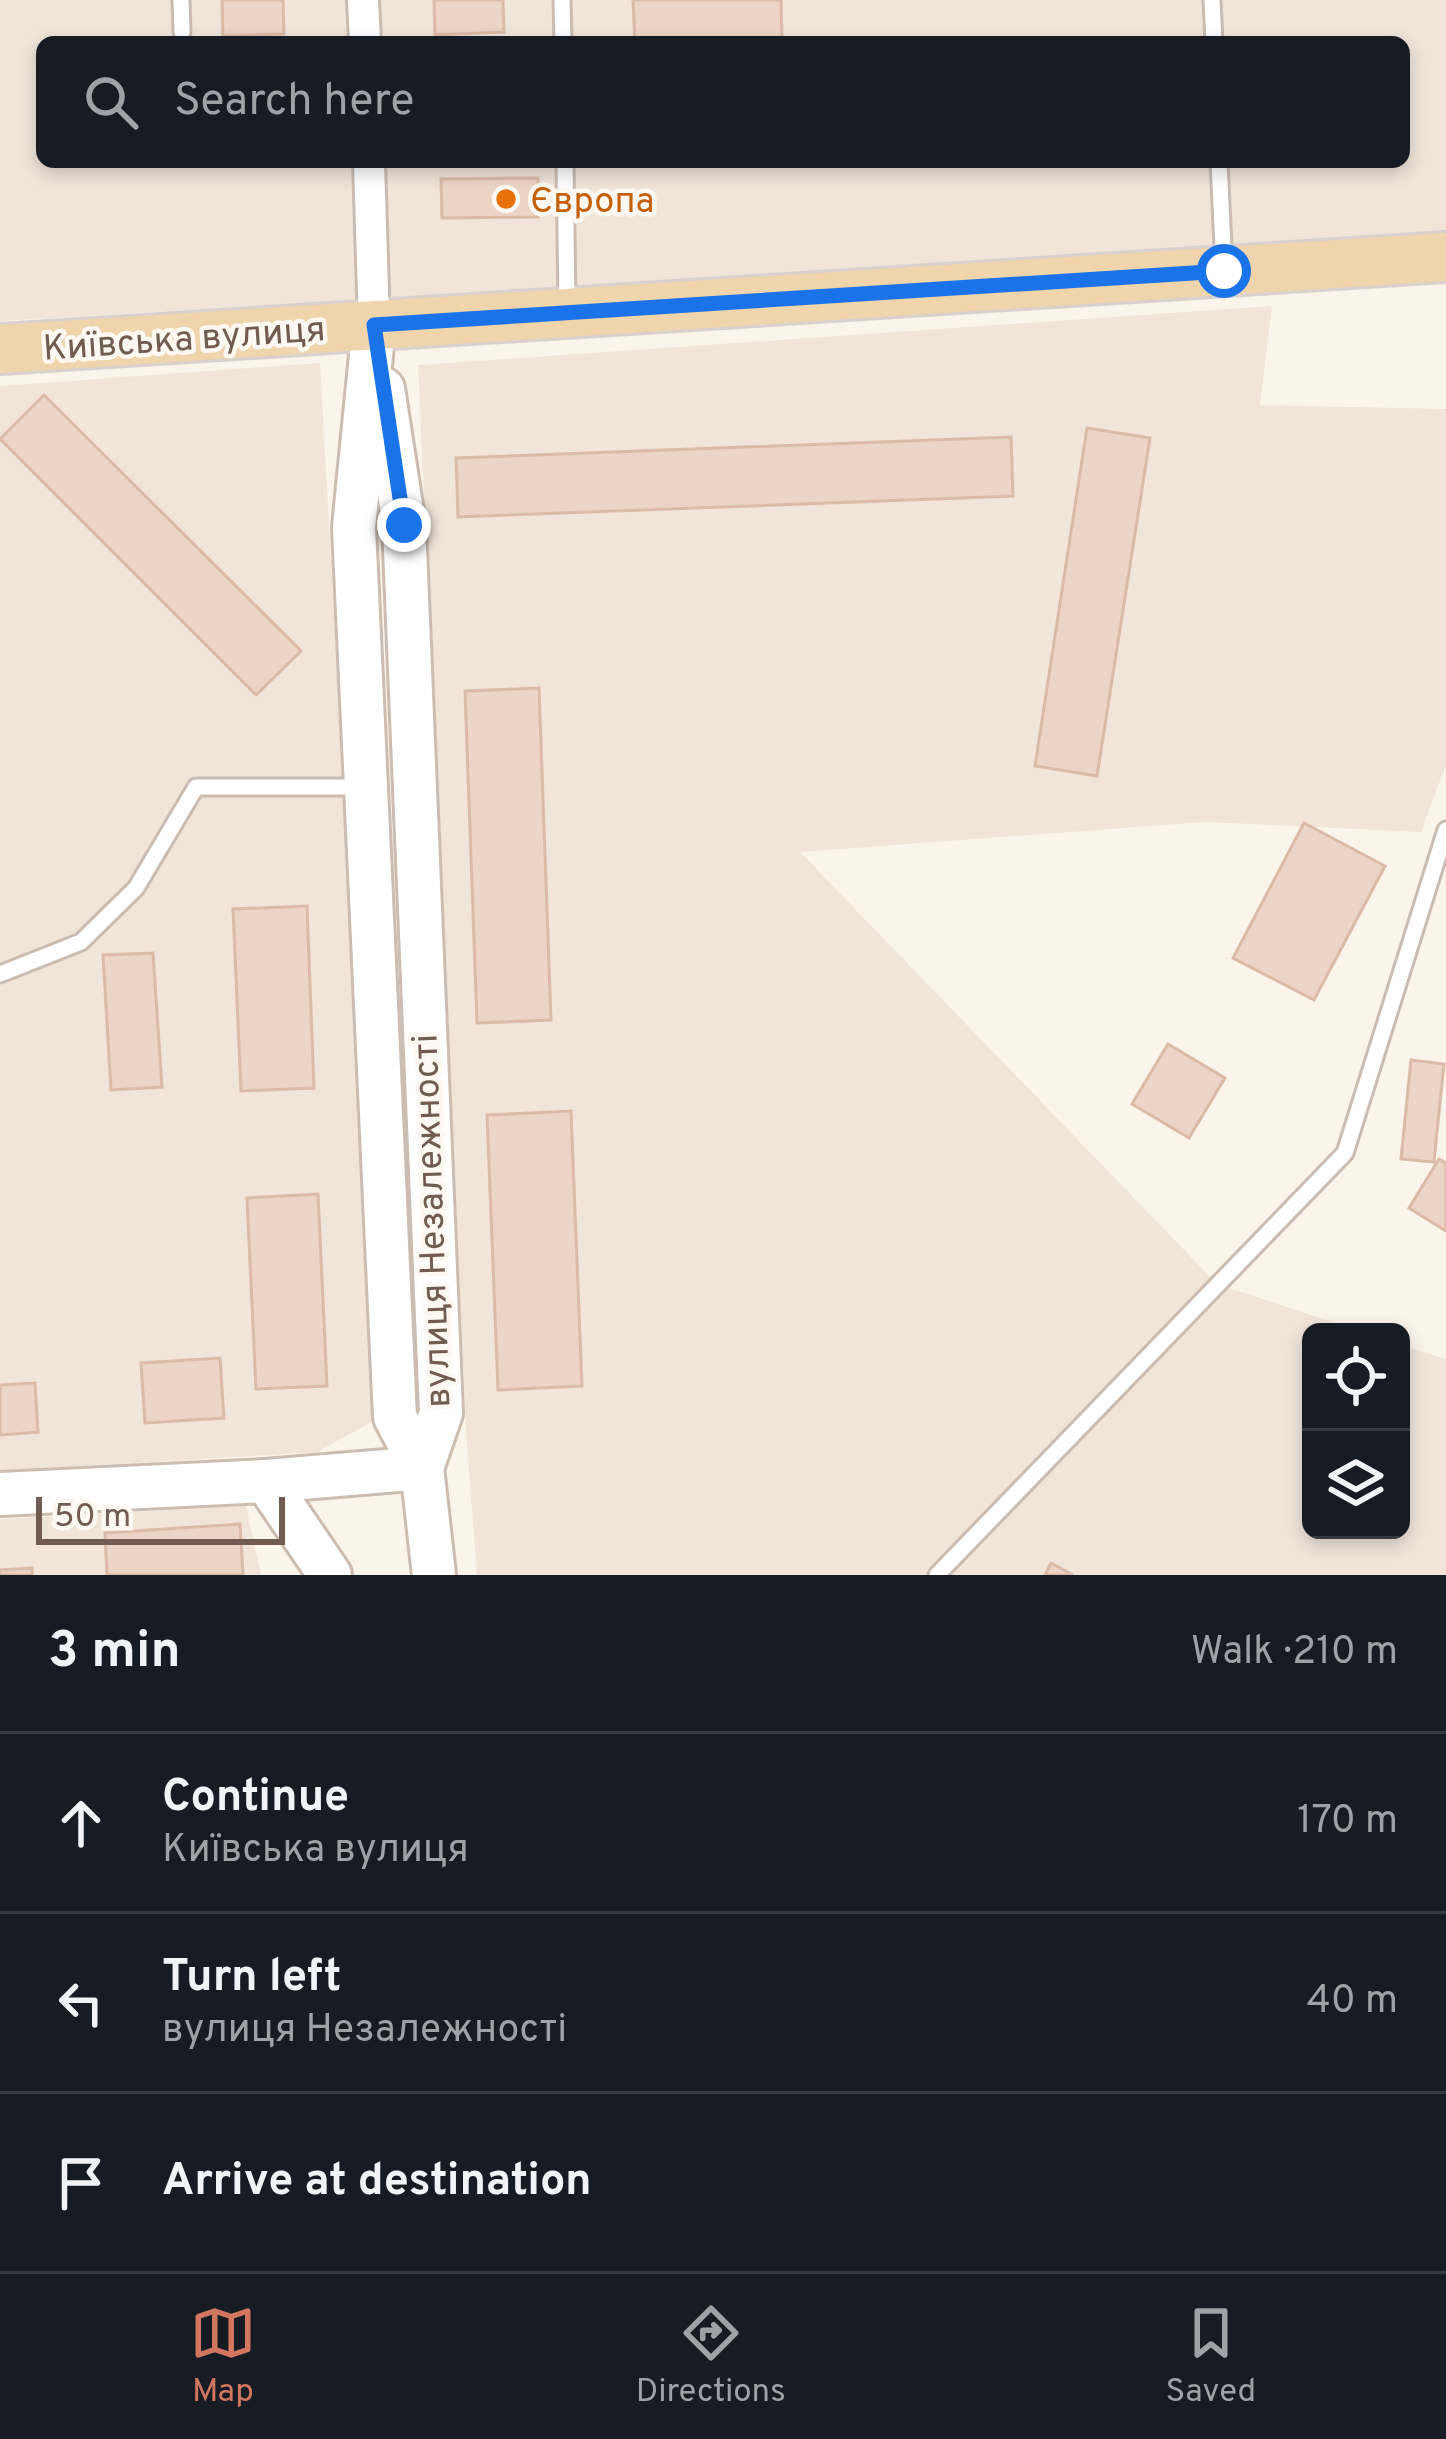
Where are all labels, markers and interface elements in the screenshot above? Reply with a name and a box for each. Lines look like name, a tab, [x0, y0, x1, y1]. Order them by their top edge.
search box	[36, 36, 1410, 168]
icon: search	[78, 69, 144, 135]
text: Search here	[174, 74, 414, 131]
place label: Європа	[530, 180, 654, 226]
marker: Європа	[493, 186, 519, 212]
route start	[1197, 244, 1251, 298]
street label: Київська вулиця	[41, 308, 327, 374]
route end	[377, 498, 431, 552]
street label: вулиця Незалежності	[404, 1033, 464, 1408]
map controls	[1302, 1323, 1410, 1539]
button: locate	[1302, 1323, 1410, 1431]
button: layers	[1302, 1431, 1410, 1539]
scale bar	[36, 1491, 285, 1544]
text: 50 m	[54, 1497, 131, 1539]
text: 3 min	[48, 1621, 181, 1686]
text: Walk · 210 m	[1191, 1629, 1398, 1678]
text: Continue	[162, 1770, 349, 1827]
icon: ahead	[48, 1790, 114, 1856]
text: 170 m	[1297, 1798, 1398, 1847]
text: Київська вулиця	[162, 1827, 469, 1876]
text: Turn left	[162, 1950, 341, 2007]
icon: left	[48, 1970, 114, 2036]
text: 40 m	[1307, 1978, 1398, 2027]
text: вулиця Незалежності	[162, 2007, 567, 2056]
icon: arrive	[48, 2150, 114, 2216]
text: Arrive at destination	[162, 2154, 592, 2211]
tab: Map	[190, 2300, 256, 2414]
tab: Directions	[636, 2300, 786, 2414]
tab: Saved	[1165, 2300, 1256, 2414]

